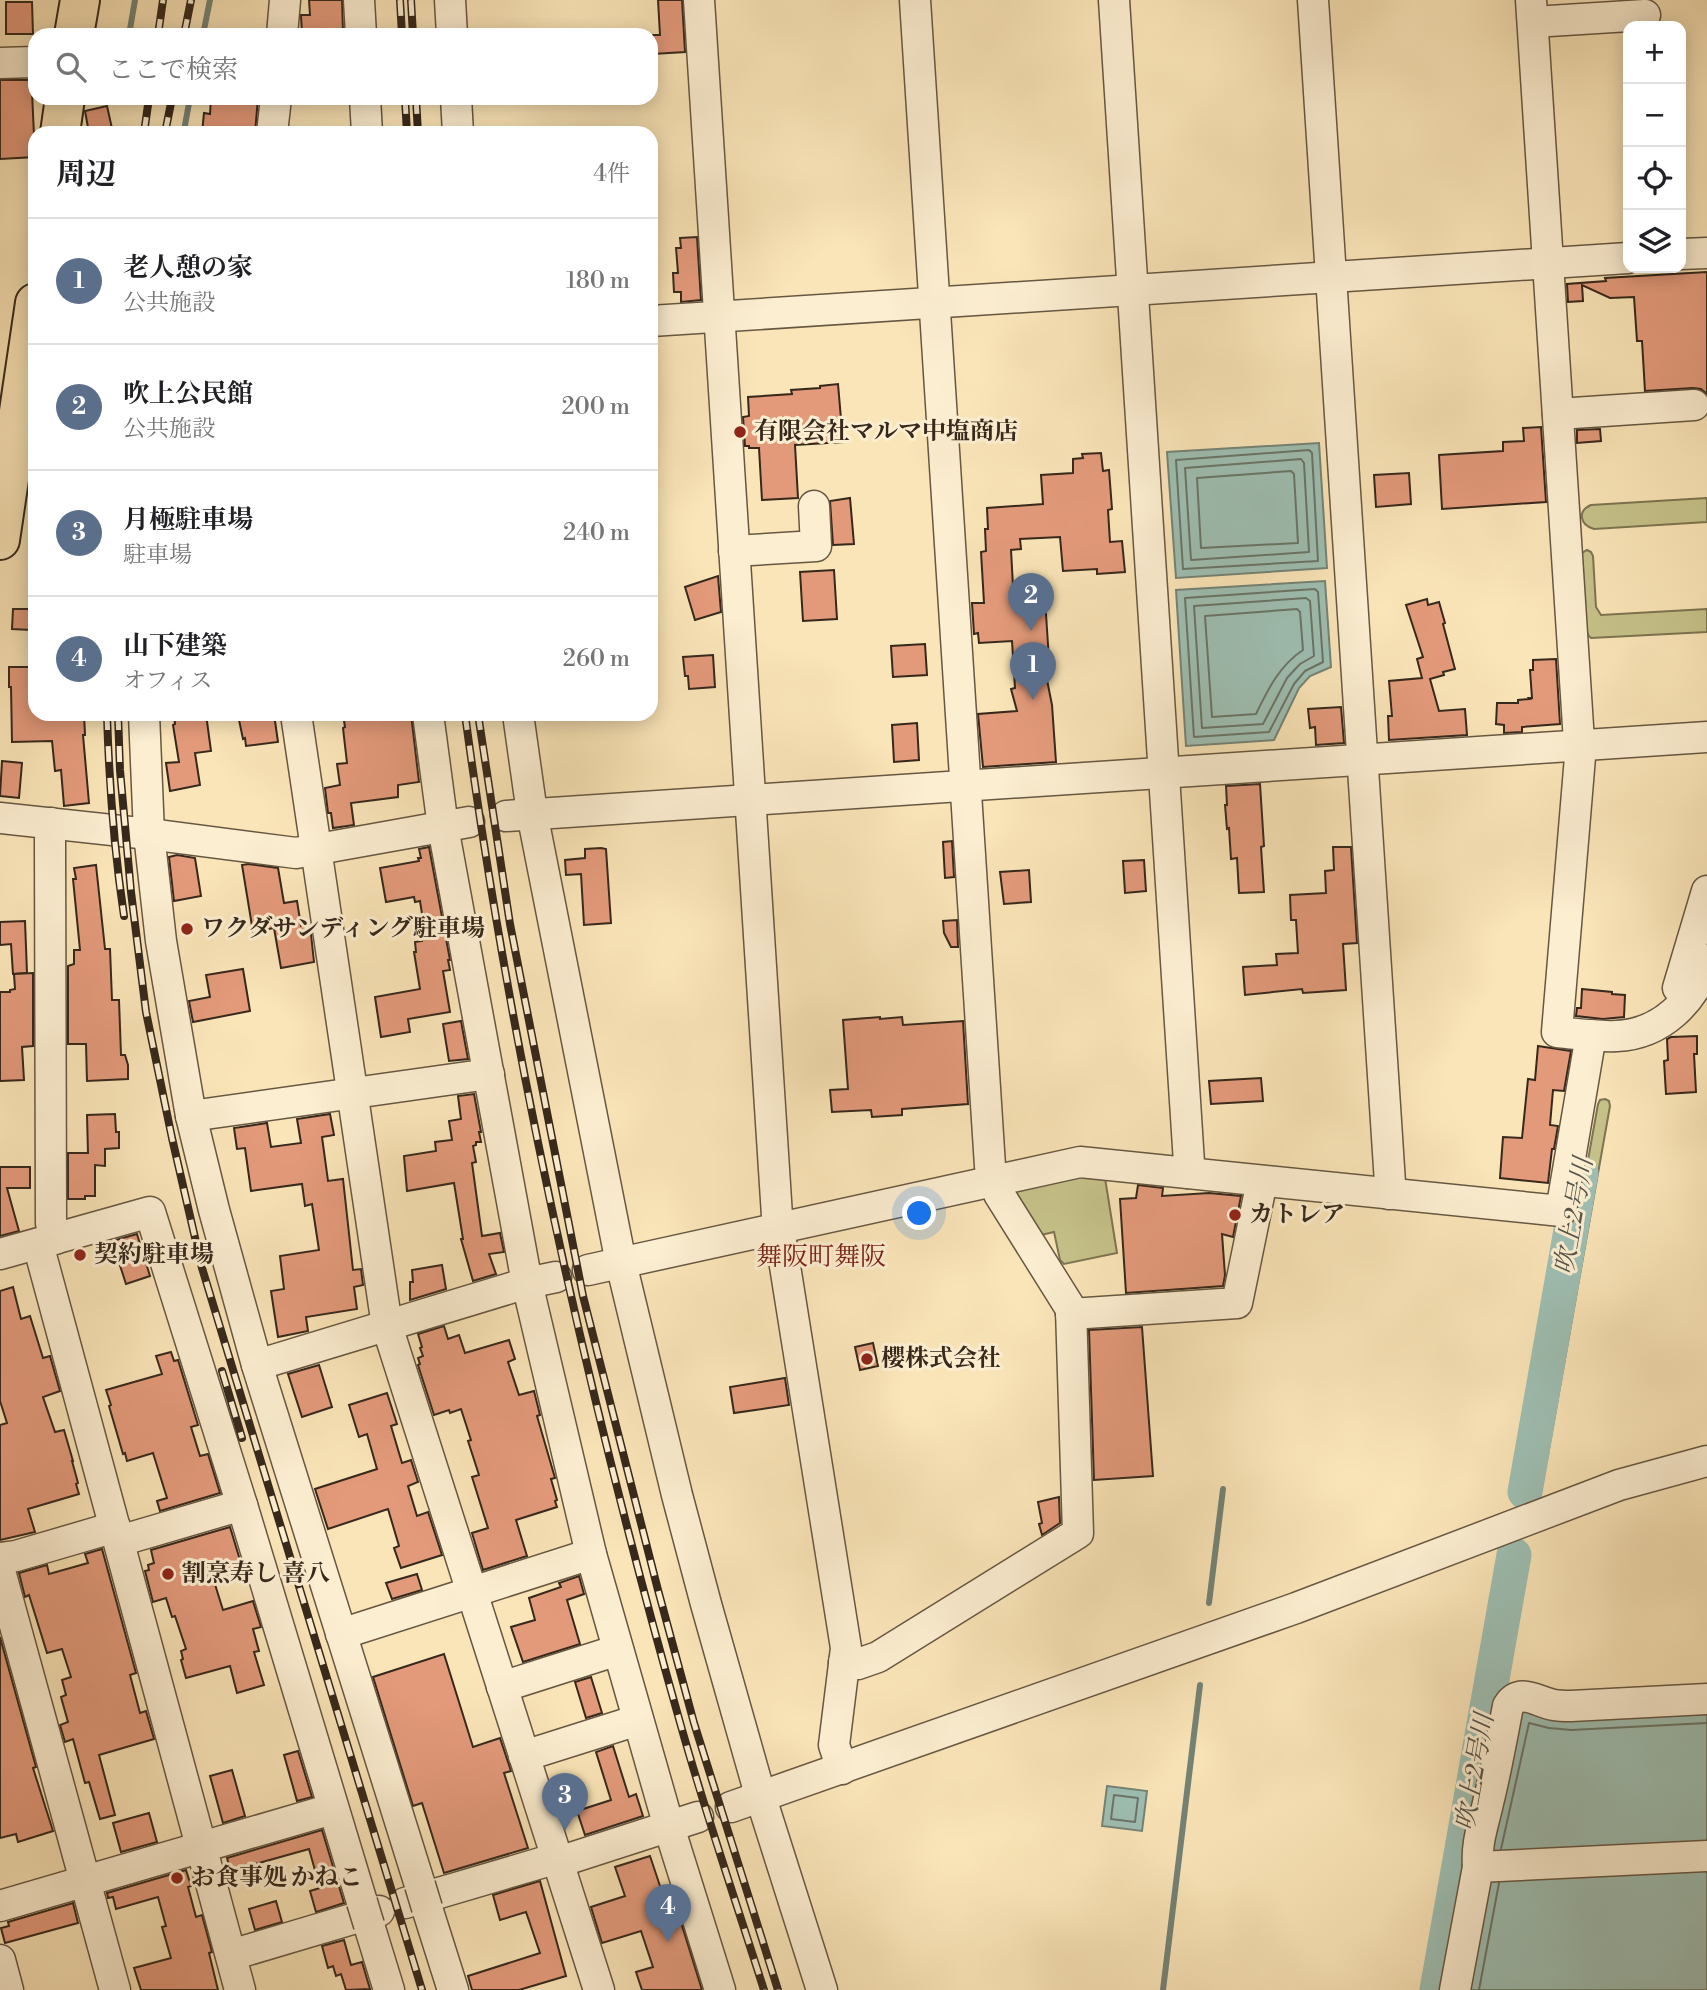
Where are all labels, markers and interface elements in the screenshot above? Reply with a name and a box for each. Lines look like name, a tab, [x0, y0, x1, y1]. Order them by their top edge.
map controls	[1623, 21, 1686, 273]
button: +	[1623, 21, 1686, 84]
search box	[28, 28, 658, 105]
icon: search	[52, 48, 90, 86]
text: ここで検索	[108, 54, 238, 86]
button: −	[1623, 84, 1686, 147]
button: locate	[1623, 147, 1686, 210]
text: 周辺	[56, 156, 116, 194]
text: 4件	[593, 160, 630, 188]
button: layers	[1623, 210, 1686, 273]
text: 老人憩の家	[123, 252, 253, 284]
text: 1	[73, 267, 85, 295]
text: 180 m	[566, 267, 630, 295]
text: 公共施設	[123, 289, 215, 317]
text: 吹上公民館	[123, 378, 253, 410]
text: 2	[72, 393, 86, 421]
text: 200 m	[562, 393, 630, 421]
text: 公共施設	[123, 415, 215, 443]
place label: 有限会社マルマ中塩商店	[754, 417, 1018, 447]
marker: 有限会社マルマ中塩商店	[732, 424, 748, 440]
text: 月極駐車場	[123, 504, 253, 536]
text: 3	[72, 519, 86, 547]
text: 240 m	[563, 519, 630, 547]
text: 駐車場	[123, 541, 192, 569]
pin: 2	[1008, 573, 1054, 631]
text: 山下建築	[123, 630, 227, 662]
pin: 1	[1010, 642, 1056, 700]
text: 4	[71, 645, 87, 673]
text: 260 m	[563, 645, 630, 673]
text: オフィス	[123, 667, 212, 695]
place label: ワクダサンディング駐車場	[201, 914, 485, 944]
marker: ワクダサンディング駐車場	[179, 921, 195, 937]
water label: 吹上2号川	[1548, 1152, 1601, 1277]
your location	[902, 1196, 936, 1230]
place label: カトレア	[1249, 1200, 1345, 1230]
marker: カトレア	[1227, 1207, 1243, 1223]
place label: 契約駐車場	[94, 1240, 214, 1270]
district label: 舞阪町舞阪	[756, 1241, 886, 1273]
marker: 契約駐車場	[72, 1247, 88, 1263]
place label: 櫻株式会社	[881, 1344, 1001, 1374]
marker: 櫻株式会社	[859, 1351, 875, 1367]
place label: 割烹寿し 喜八	[182, 1559, 330, 1589]
marker: 割烹寿し 喜八	[160, 1566, 176, 1582]
water label: 吹上2号川	[1449, 1708, 1502, 1833]
pin: 3	[542, 1773, 588, 1831]
place label: お食事処 かねこ	[191, 1863, 363, 1893]
marker: お食事処 かねこ	[169, 1870, 185, 1886]
pin: 4	[645, 1884, 691, 1942]

